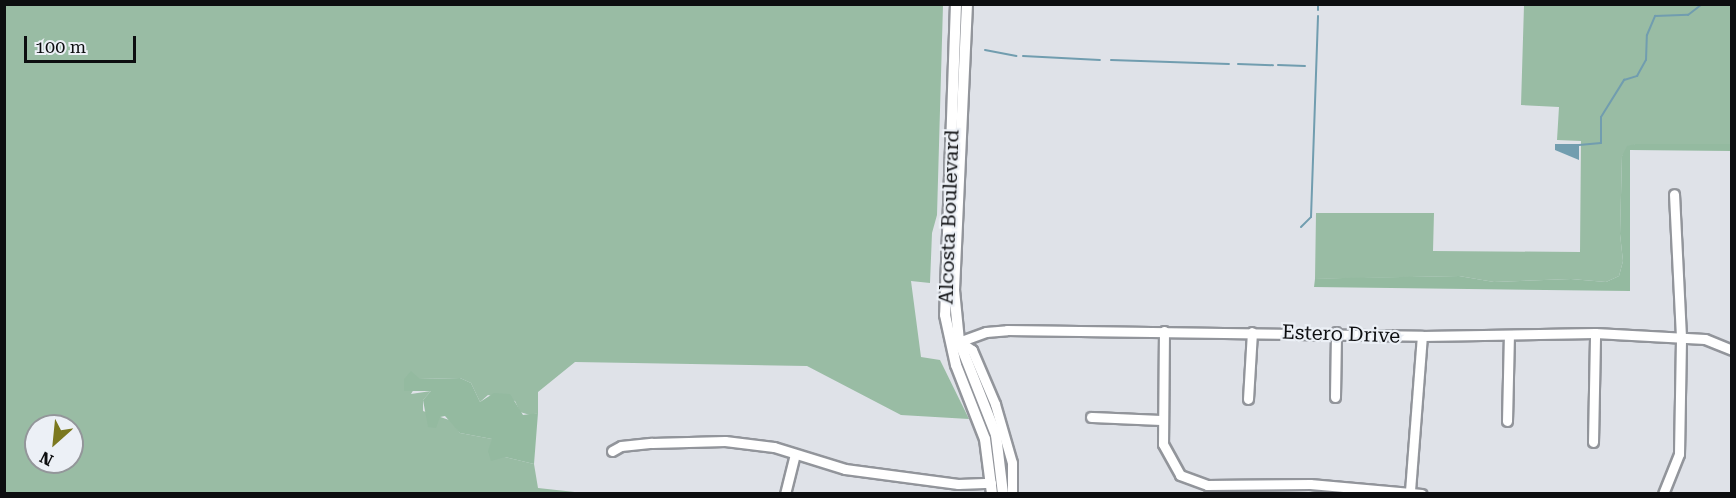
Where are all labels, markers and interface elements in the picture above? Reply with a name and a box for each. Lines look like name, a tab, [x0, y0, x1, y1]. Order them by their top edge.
scale bar	[27, 24, 140, 62]
text: 100 m	[35, 36, 86, 57]
street label: Alcosta Boulevard	[934, 129, 964, 305]
street label: Estero Drive	[1281, 320, 1401, 348]
north arrow	[24, 414, 84, 474]
text: N	[37, 447, 56, 470]

